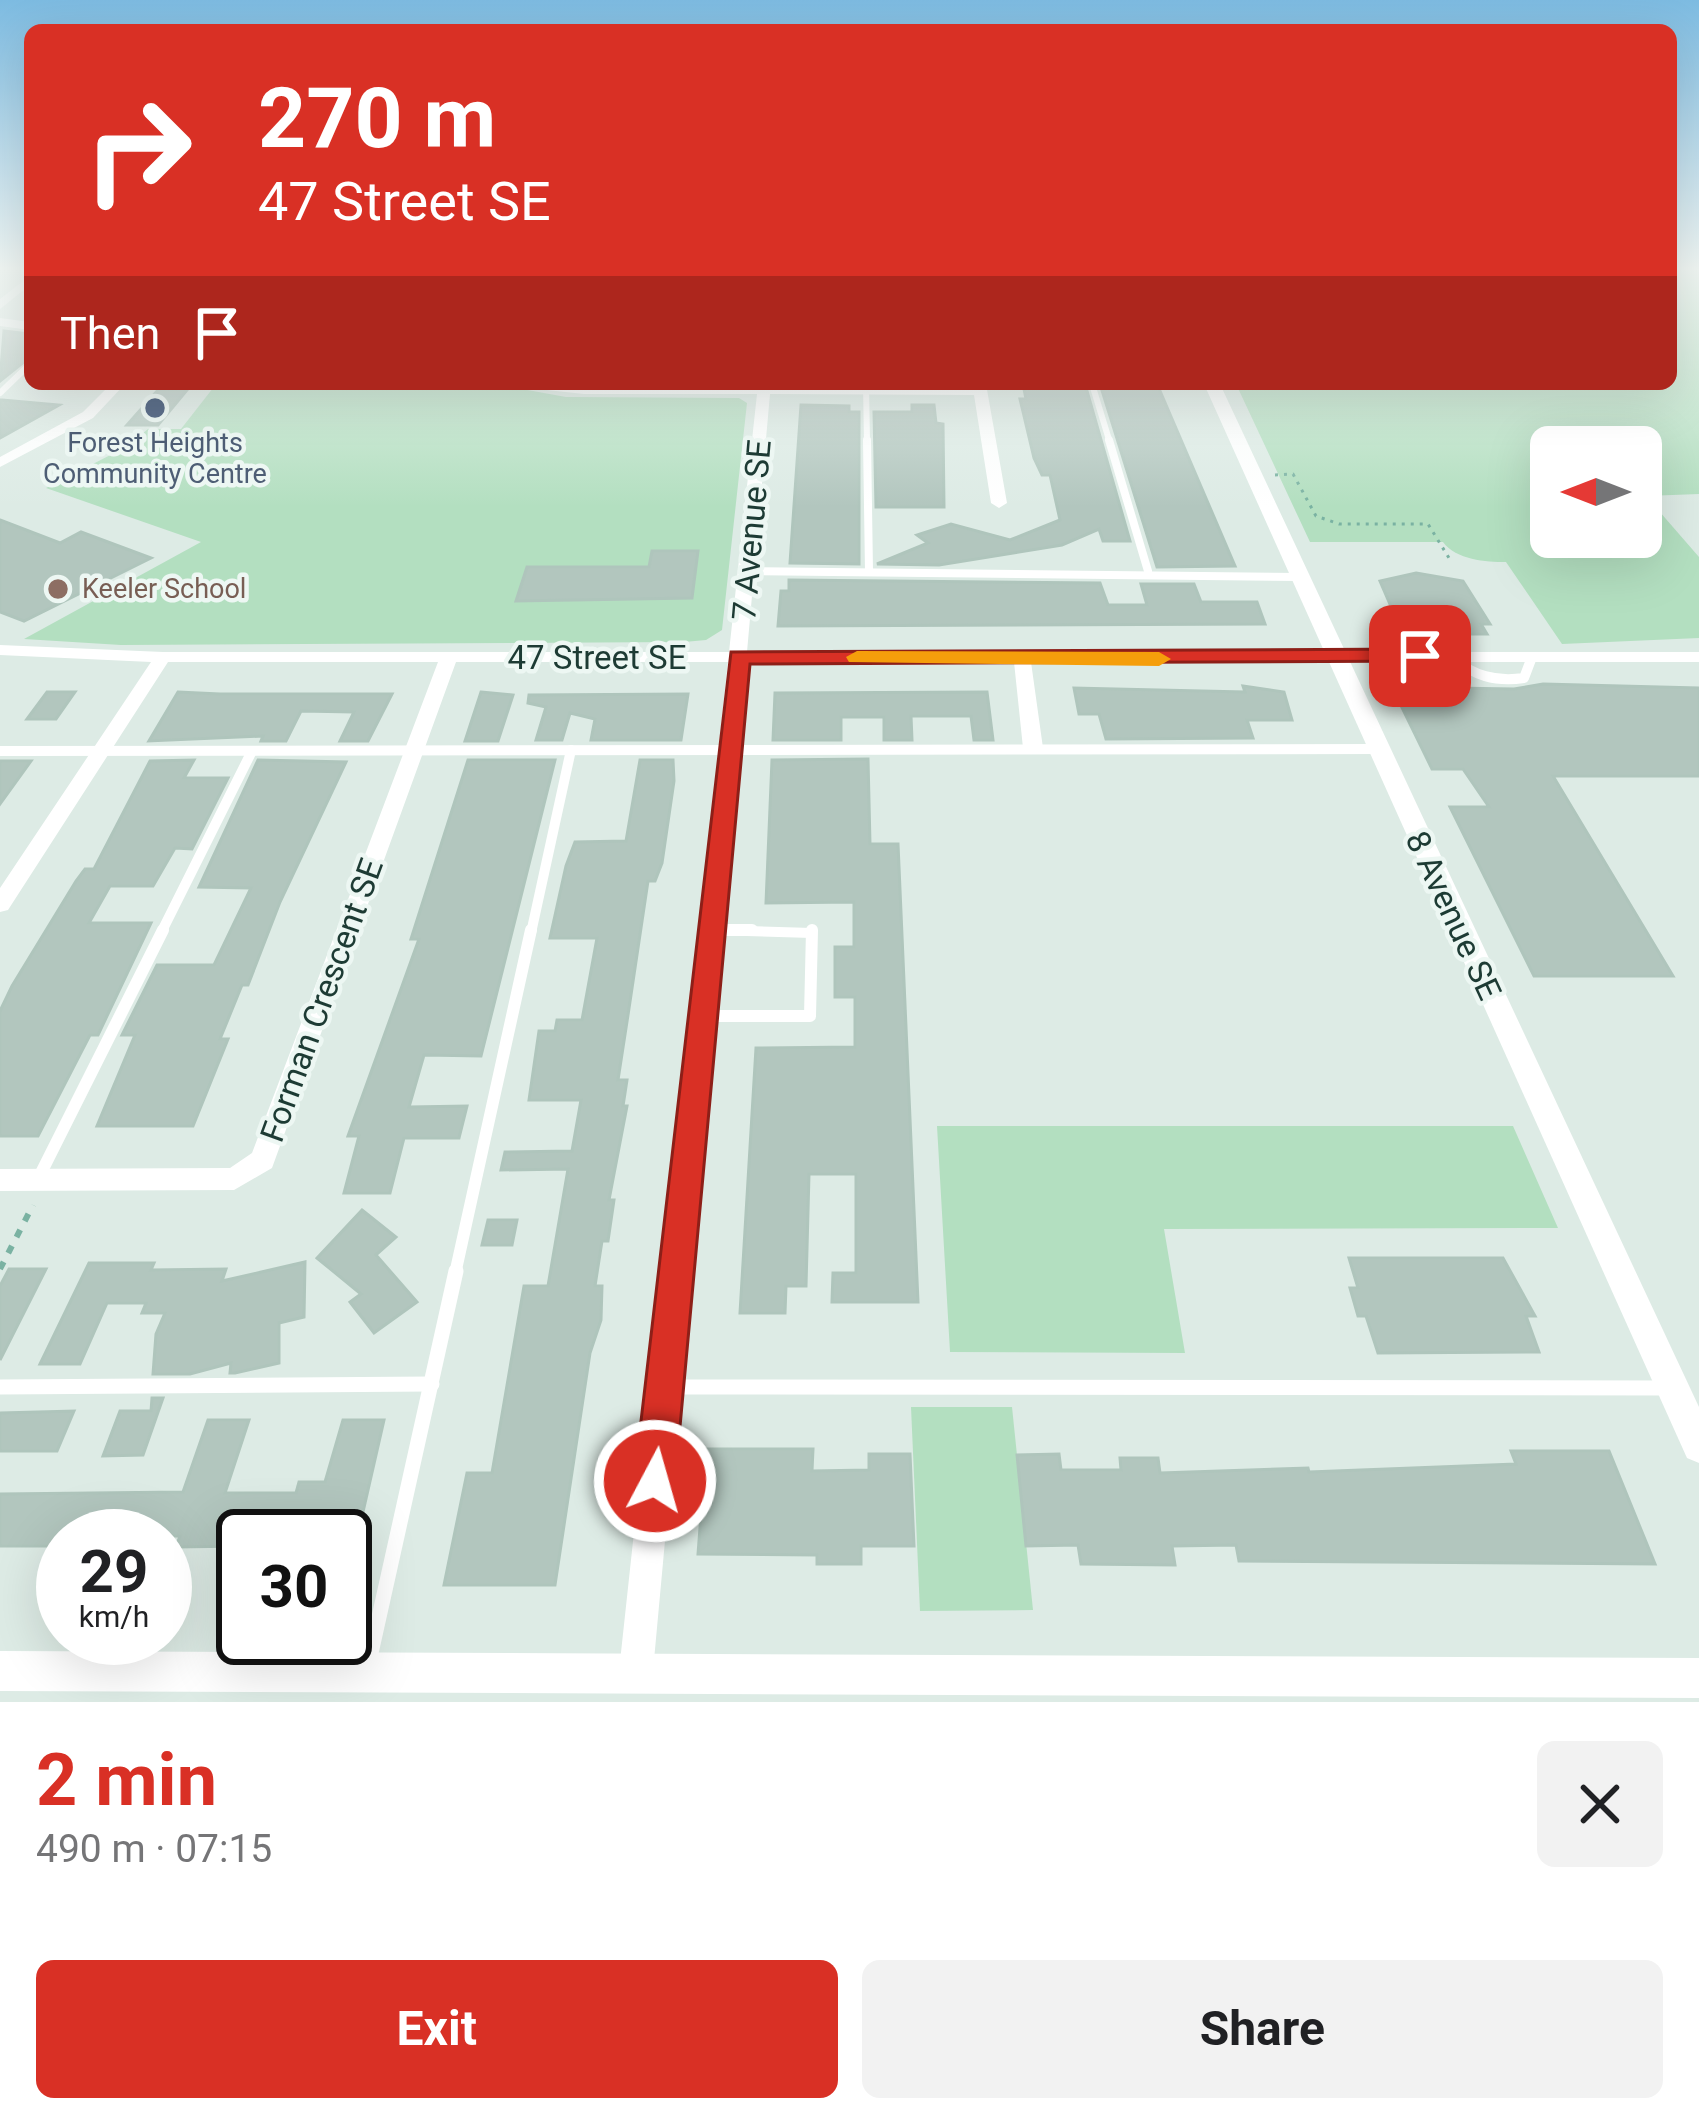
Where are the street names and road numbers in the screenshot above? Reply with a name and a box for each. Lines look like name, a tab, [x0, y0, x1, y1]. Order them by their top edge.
street label: 7 Avenue SE	[724, 438, 779, 622]
street label: 47 Street SE	[508, 638, 686, 677]
street label: 8 Avenue SE	[1398, 825, 1510, 1006]
street label: Forman Crescent SE	[252, 853, 391, 1147]

